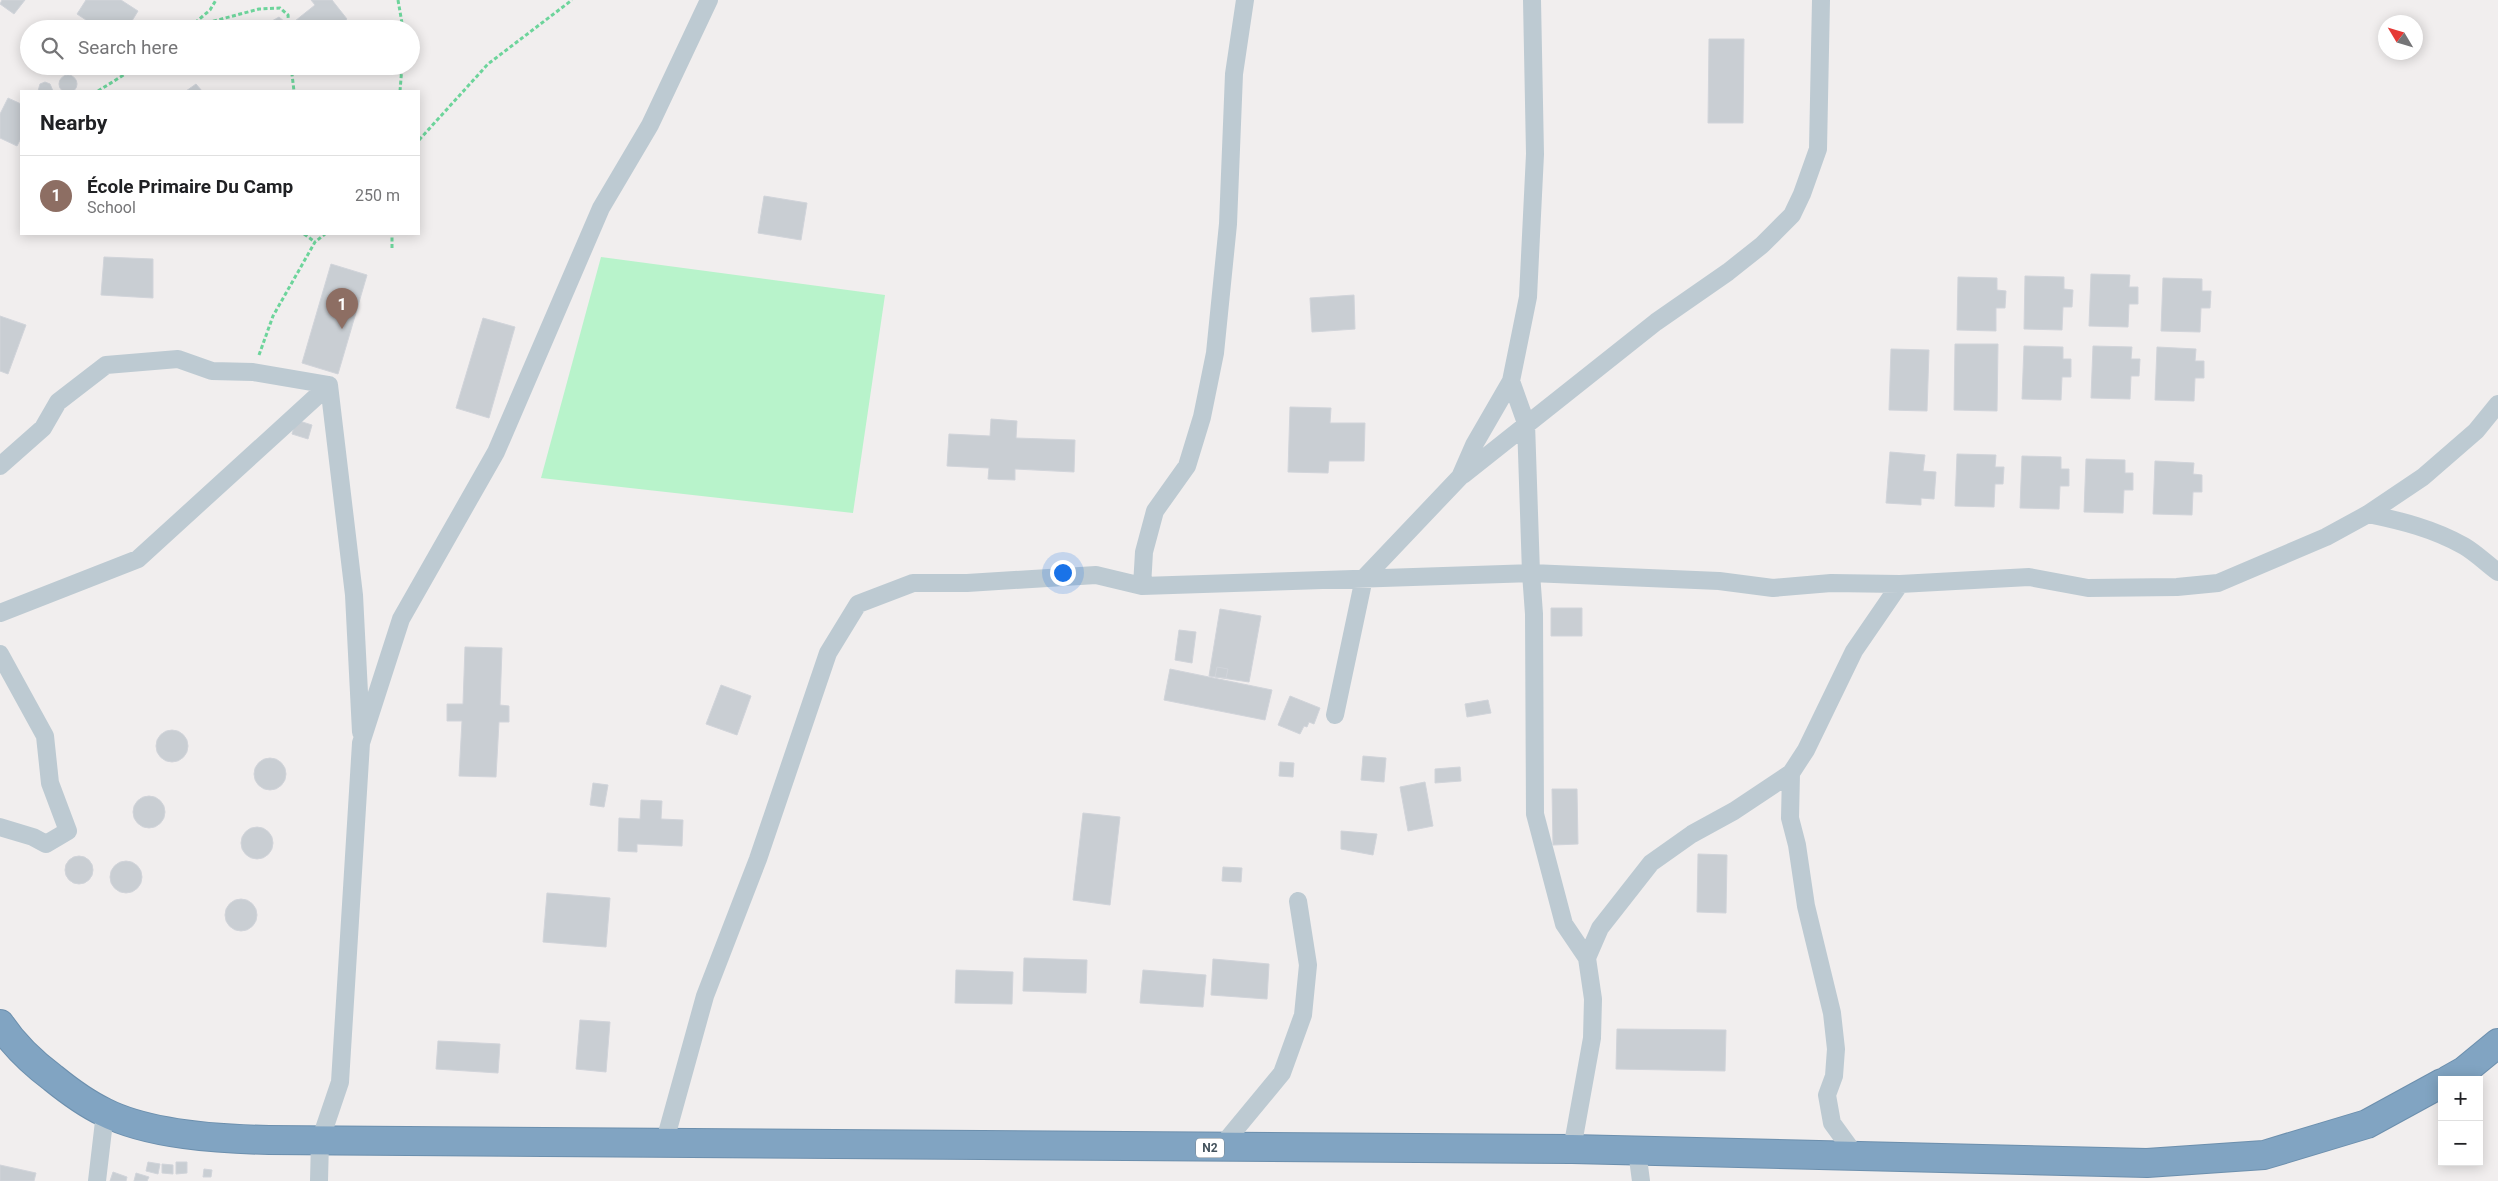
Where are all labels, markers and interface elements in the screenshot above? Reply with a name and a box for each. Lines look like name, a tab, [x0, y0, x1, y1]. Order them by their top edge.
north arrow	[2378, 15, 2423, 60]
search box	[20, 20, 420, 75]
icon: search	[38, 34, 66, 62]
text: Search here	[78, 36, 178, 59]
text: Nearby	[40, 111, 107, 135]
text: École Primaire Du Camp	[87, 175, 293, 198]
text: 1	[51, 186, 61, 205]
text: 250 m	[355, 186, 400, 205]
text: School	[87, 198, 136, 217]
pin: 1	[326, 288, 358, 329]
your location	[1050, 560, 1076, 586]
map controls	[2438, 1076, 2483, 1166]
button: +	[2438, 1076, 2483, 1121]
button: −	[2438, 1121, 2483, 1166]
road number: N2	[1196, 1138, 1224, 1158]

